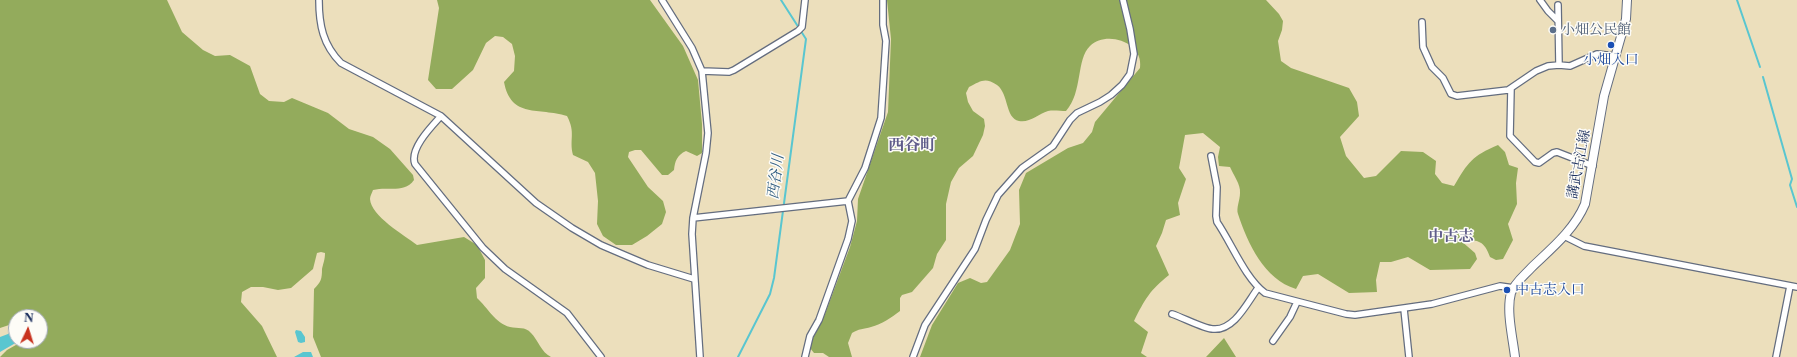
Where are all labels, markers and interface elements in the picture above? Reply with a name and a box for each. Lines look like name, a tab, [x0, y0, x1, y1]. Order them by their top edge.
place label: 小畑公民館	[1561, 22, 1631, 38]
marker: 小畑公民館	[1548, 25, 1558, 35]
marker: 小畑入口	[1606, 40, 1616, 50]
place label: 小畑入口	[1583, 52, 1639, 68]
street label: 講武古江線	[1564, 128, 1594, 200]
district label: 西谷町	[888, 135, 936, 155]
water label: 西谷川	[764, 154, 788, 200]
district label: 中古志	[1429, 228, 1473, 246]
place label: 中古志入口	[1515, 282, 1585, 298]
marker: 中古志入口	[1502, 285, 1512, 295]
north arrow	[8, 309, 48, 349]
text: N	[24, 311, 34, 325]

